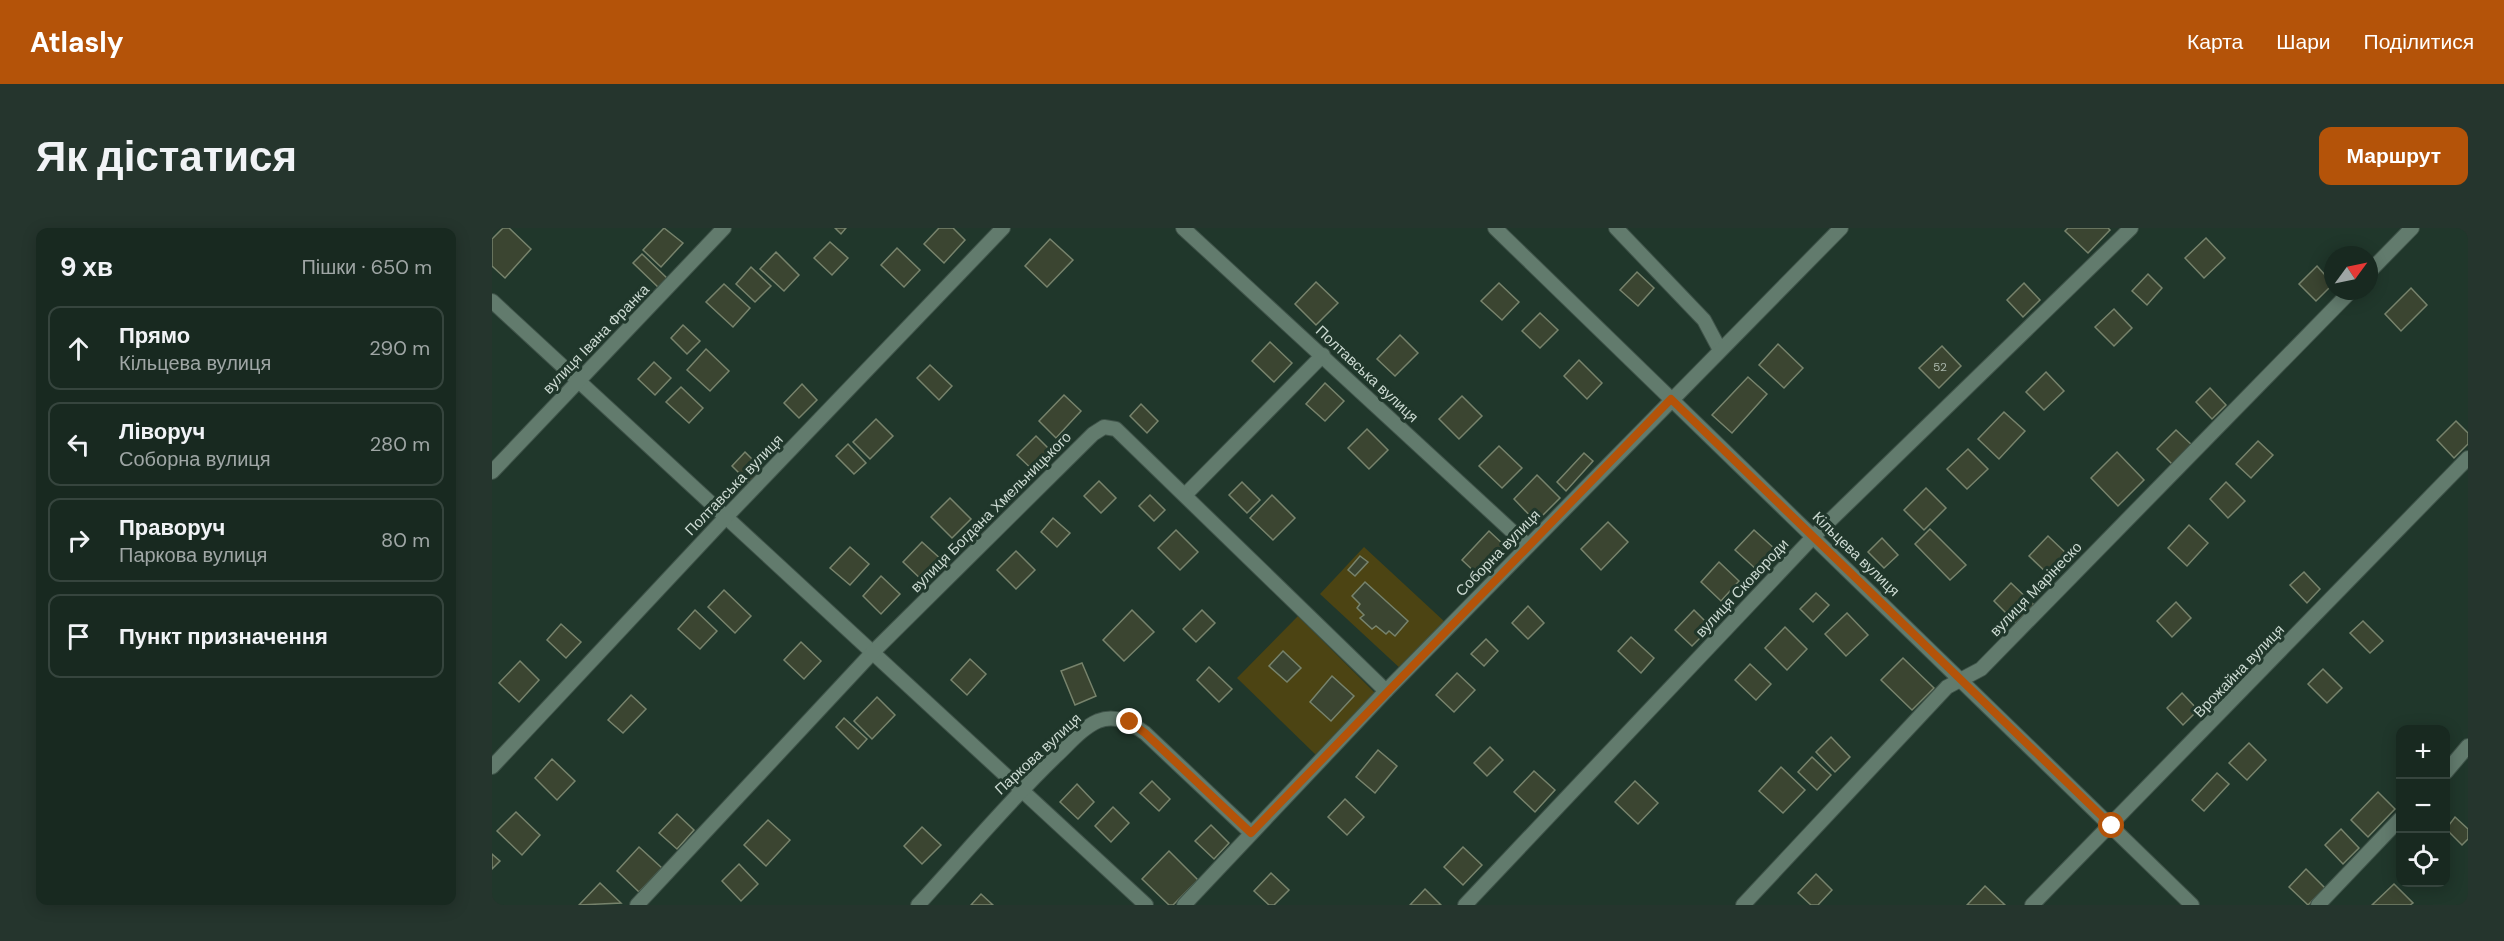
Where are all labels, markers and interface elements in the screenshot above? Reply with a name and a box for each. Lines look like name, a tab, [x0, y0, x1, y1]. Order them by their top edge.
text: Atlasly	[30, 24, 124, 61]
text: Карта	[2187, 28, 2243, 56]
text: Шари	[2276, 28, 2331, 56]
text: Поділитися	[2364, 28, 2474, 56]
button: Маршрут	[2319, 127, 2468, 185]
text: Як дістатися	[36, 129, 297, 184]
north arrow	[2324, 246, 2378, 300]
text: 9 хв	[60, 250, 113, 284]
text: Пішки · 650 m	[301, 254, 432, 280]
street label: вулиця Івана Франка	[538, 279, 654, 398]
text: Прямо	[119, 321, 190, 350]
street label: Полтавська вулиця	[1311, 321, 1423, 427]
icon: ahead	[62, 332, 95, 365]
text: 290 m	[369, 335, 430, 361]
text: Кільцева вулиця	[119, 350, 271, 376]
house number: 52	[1933, 359, 1947, 375]
text: Ліворуч	[119, 417, 205, 446]
street label: вулиця Богдана Хмельницького	[906, 427, 1076, 597]
icon: left	[62, 428, 95, 461]
street label: Полтавська вулиця	[680, 430, 788, 540]
text: 280 m	[370, 431, 430, 457]
text: Соборна вулиця	[119, 446, 271, 472]
street label: Соборна вулиця	[1451, 505, 1545, 601]
street label: Кільцева вулиця	[1808, 507, 1904, 601]
text: Праворуч	[119, 513, 225, 542]
icon: right	[62, 524, 95, 557]
text: 80 m	[381, 527, 430, 553]
street label: вулиця Сковороди	[1691, 534, 1793, 642]
street label: вулиця Марінеско	[1986, 537, 2086, 641]
text: Паркова вулиця	[119, 542, 267, 568]
icon: arrive	[62, 620, 95, 653]
street label: Врожайна вулиця	[2189, 620, 2289, 722]
text: Пункт призначення	[119, 622, 328, 651]
route end	[1116, 708, 1142, 734]
street label: Паркова вулиця	[990, 709, 1086, 799]
map controls	[2396, 725, 2450, 887]
button: +	[2396, 725, 2450, 779]
button: −	[2396, 779, 2450, 833]
route start	[2098, 812, 2124, 838]
button: locate	[2396, 833, 2450, 887]

